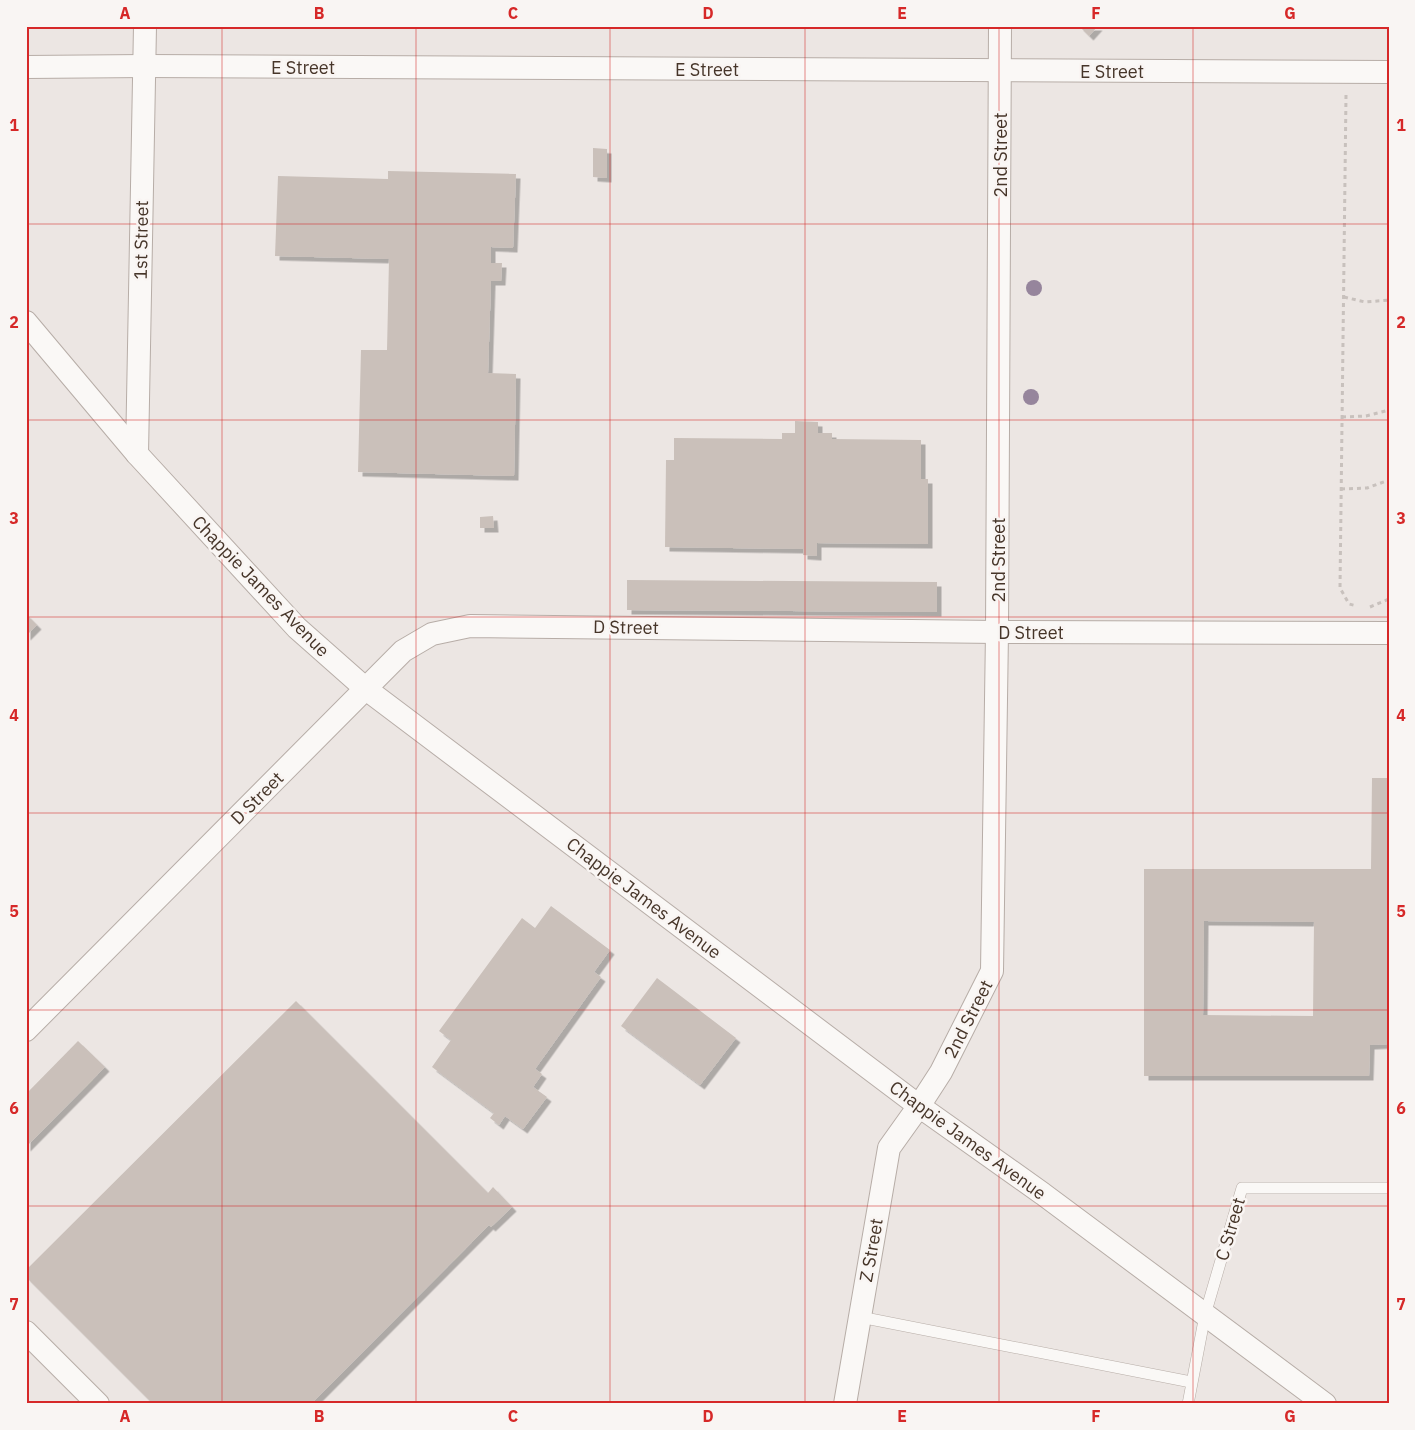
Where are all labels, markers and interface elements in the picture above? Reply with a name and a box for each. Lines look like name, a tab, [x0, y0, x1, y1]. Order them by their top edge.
text: A	[120, 3, 131, 23]
text: B	[314, 3, 325, 23]
text: C	[508, 3, 518, 23]
text: D	[702, 3, 714, 23]
text: E	[897, 3, 907, 23]
text: F	[1091, 3, 1101, 23]
text: G	[1284, 3, 1296, 23]
street label: E Street	[271, 56, 335, 79]
street label: E Street	[675, 58, 739, 81]
street label: E Street	[1080, 60, 1144, 83]
street label: 2nd Street	[989, 112, 1012, 198]
text: 1	[9, 115, 19, 135]
text: 1	[1396, 115, 1406, 135]
street label: 1st Street	[129, 200, 153, 280]
text: 2	[9, 312, 19, 332]
text: 2	[1396, 312, 1406, 332]
text: 3	[9, 508, 19, 528]
text: 3	[1396, 508, 1406, 528]
street label: Chappie James Avenue	[187, 510, 335, 662]
street label: 2nd Street	[987, 517, 1010, 603]
street label: D Street	[593, 615, 659, 639]
street label: D Street	[998, 621, 1064, 644]
text: 4	[9, 705, 19, 725]
text: 4	[1396, 705, 1406, 725]
street label: D Street	[226, 767, 288, 829]
street label: Chappie James Avenue	[562, 832, 726, 964]
text: 5	[9, 901, 19, 921]
text: 5	[1396, 901, 1406, 921]
street label: 2nd Street	[938, 976, 998, 1062]
street label: Chappie James Avenue	[885, 1075, 1051, 1205]
text: 6	[9, 1098, 19, 1118]
text: 6	[1396, 1098, 1406, 1118]
street label: C Street	[1210, 1195, 1250, 1263]
street label: Z Street	[854, 1216, 888, 1284]
text: 7	[9, 1294, 19, 1314]
text: 7	[1396, 1294, 1406, 1314]
text: A	[120, 1406, 131, 1426]
text: B	[314, 1406, 325, 1426]
text: C	[508, 1406, 518, 1426]
text: D	[702, 1406, 714, 1426]
text: E	[897, 1406, 907, 1426]
text: F	[1091, 1406, 1101, 1426]
text: G	[1284, 1406, 1296, 1426]

